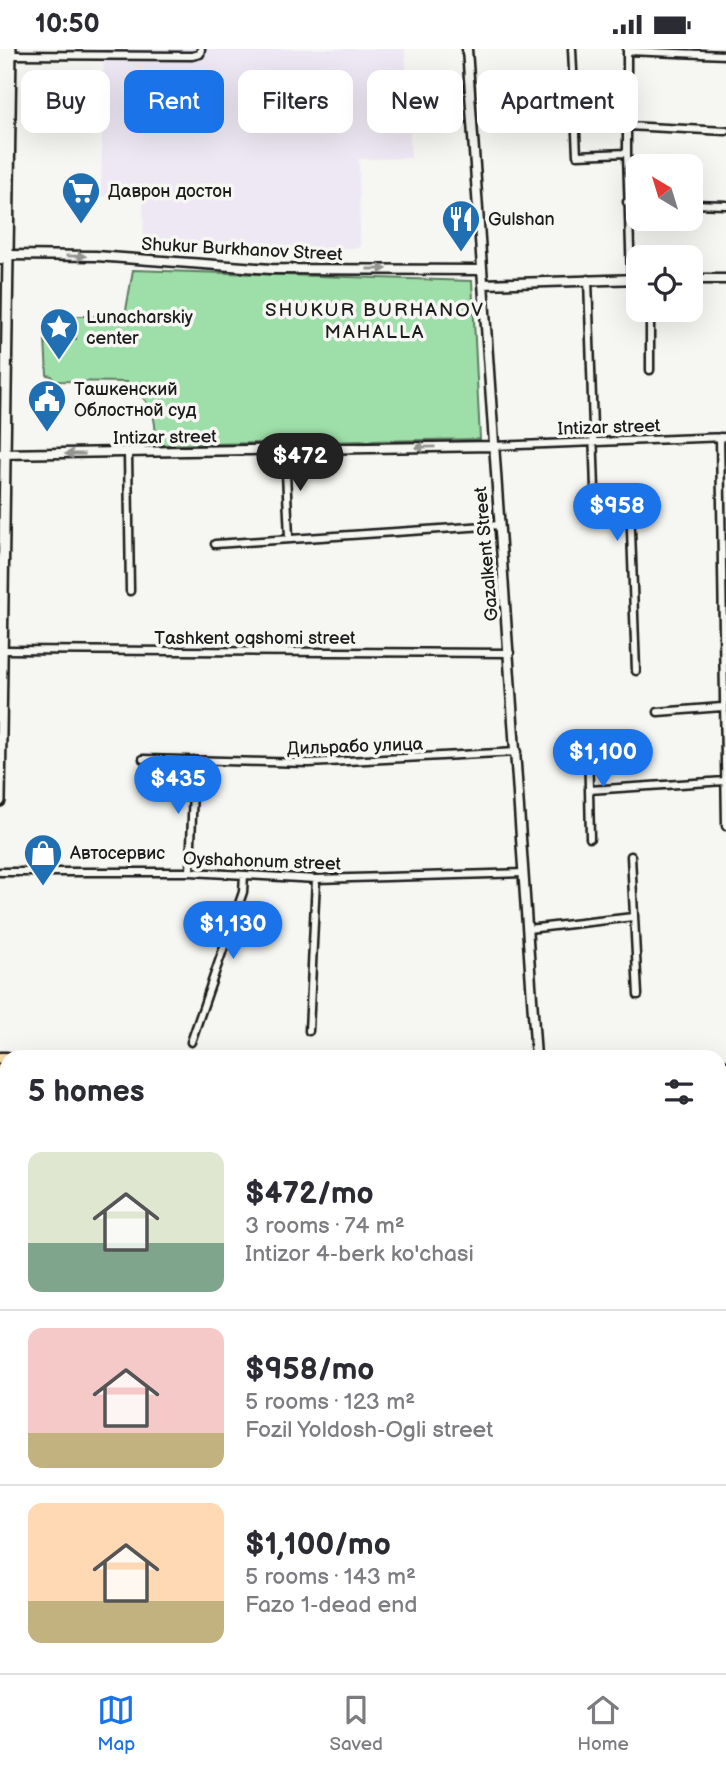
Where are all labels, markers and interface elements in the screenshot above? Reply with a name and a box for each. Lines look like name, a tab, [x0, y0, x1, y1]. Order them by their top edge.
text: 10:50	[35, 9, 100, 40]
chip: Buy	[21, 70, 110, 133]
chip: Rent	[124, 70, 224, 133]
chip: Filters	[238, 70, 353, 133]
chip: New	[367, 70, 463, 133]
chip: Apartment	[477, 70, 638, 133]
north arrow	[626, 154, 704, 231]
map controls	[626, 154, 703, 322]
supermarket icon: Даврон достон	[60, 170, 102, 225]
place label: Даврон достон	[108, 181, 232, 202]
restaurant icon: Gulshan	[440, 198, 482, 253]
place label: Gulshan	[488, 209, 555, 230]
street label: Shukur Burkhanov Street	[141, 234, 344, 265]
button: locate	[626, 245, 703, 322]
one-way arrow	[65, 250, 87, 262]
one-way arrow	[366, 263, 388, 275]
district label: SHUKUR BURHANOV MAHALLA	[265, 299, 485, 344]
place icon: Lunacharskiy center	[38, 306, 80, 361]
place label: Lunacharskiy center	[86, 307, 194, 349]
public building icon: Ташкенский Облостной суд	[26, 378, 68, 433]
place label: Ташкенский Облостной суд	[74, 379, 196, 421]
street label: Intizar street	[557, 415, 661, 440]
street label: Intizаr street	[113, 426, 217, 449]
pin: $472	[259, 433, 341, 493]
text: $472	[272, 442, 328, 470]
one-way arrow	[414, 442, 436, 453]
one-way arrow	[64, 448, 86, 460]
pin: $958	[576, 483, 658, 543]
street label: Gazalkent Street	[470, 485, 503, 622]
text: $958	[589, 492, 645, 520]
street label: Tаshkent oqshomi street	[154, 628, 356, 649]
pin: $1,100	[546, 729, 660, 789]
street label: Дильрабо улица	[286, 734, 424, 759]
text: $1,100	[569, 738, 637, 766]
pin: $435	[137, 757, 219, 816]
text: $435	[150, 765, 206, 793]
shop icon: Автосервис	[22, 832, 64, 887]
place label: Автосервис	[69, 843, 165, 864]
street label: Oyshahonum street	[183, 848, 342, 875]
pin: $1,130	[176, 901, 290, 961]
text: $1,130	[199, 910, 267, 938]
icon: filters	[660, 1073, 698, 1111]
text: 5 homes	[28, 1074, 145, 1110]
text: $472/mo	[245, 1176, 374, 1212]
icon: home	[84, 1180, 168, 1264]
text: 3 rooms · 74 m²	[245, 1212, 405, 1240]
text: Intizor 4-berk ko'chasi	[245, 1240, 474, 1268]
text: $958/mo	[245, 1352, 374, 1388]
icon: home	[84, 1356, 168, 1440]
text: 5 rooms · 123 m²	[245, 1388, 415, 1416]
text: Fozil Yoldosh-Ogli street	[245, 1416, 493, 1444]
text: $1,100/mo	[245, 1527, 391, 1563]
icon: home	[84, 1531, 168, 1615]
text: 5 rooms · 143 m²	[245, 1563, 416, 1591]
text: Fazo 1-dead end	[245, 1591, 417, 1619]
tab: Map	[97, 1691, 135, 1756]
tab: Saved	[330, 1691, 383, 1756]
tab: Home	[577, 1691, 629, 1756]

